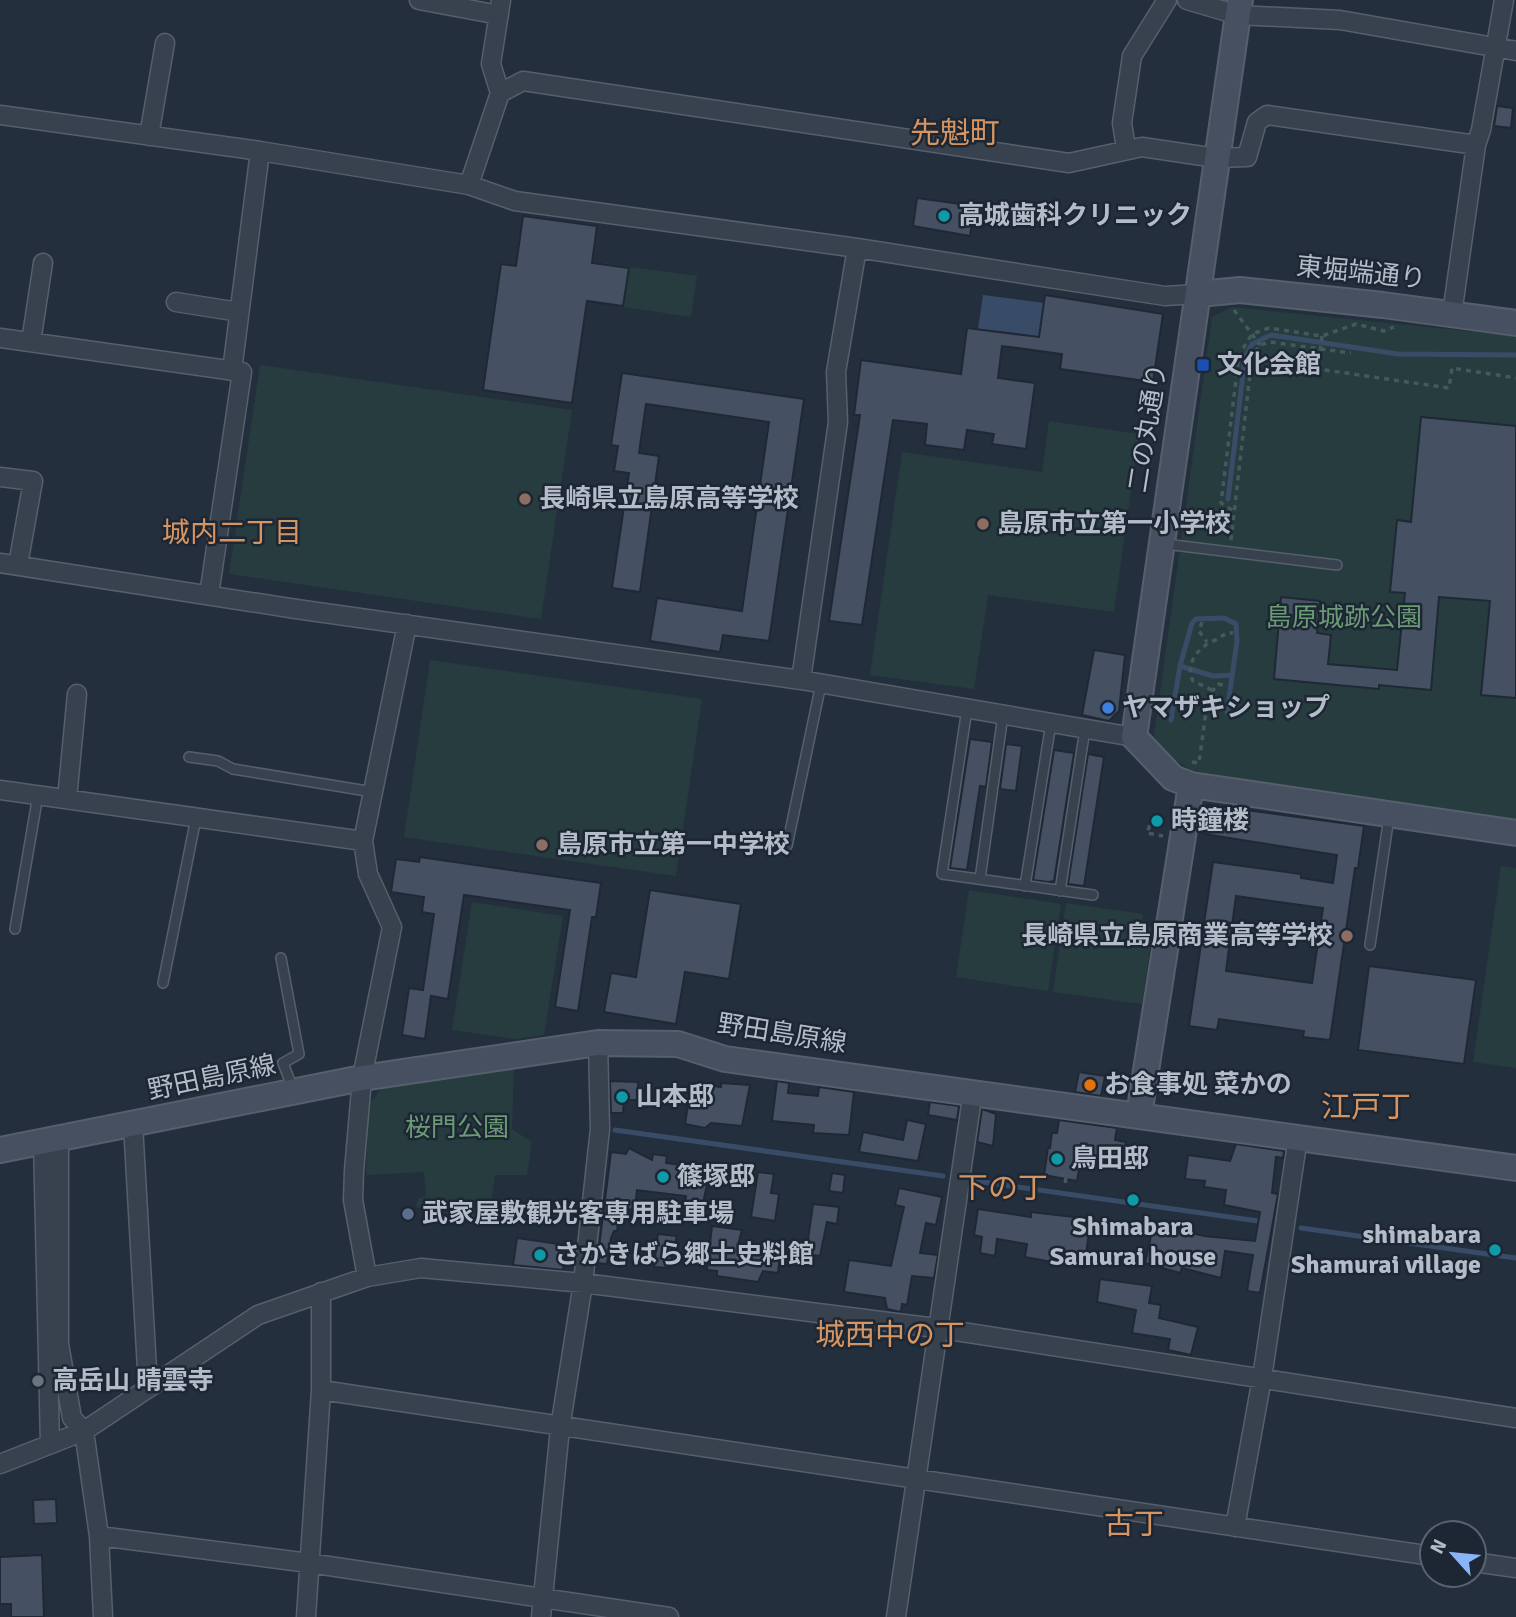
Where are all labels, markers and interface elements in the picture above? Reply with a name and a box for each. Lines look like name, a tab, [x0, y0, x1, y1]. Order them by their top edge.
district label: 先魁町	[910, 115, 1000, 152]
place label: 高城歯科クリニック	[958, 200, 1192, 232]
marker: 高城歯科クリニック	[936, 208, 952, 224]
street label: 東堀端通り	[1295, 250, 1427, 296]
place label: 文化会館	[1217, 349, 1321, 381]
marker: 文化会館	[1195, 357, 1211, 373]
street label: 二の丸通り	[1122, 361, 1174, 495]
place label: 長崎県立島原高等学校	[539, 483, 799, 515]
marker: 長崎県立島原高等学校	[517, 491, 533, 507]
place label: 島原市立第一小学校	[997, 508, 1231, 540]
district label: 城内二丁目	[162, 516, 302, 550]
marker: 島原市立第一小学校	[975, 516, 991, 532]
park label: 島原城跡公園	[1266, 602, 1422, 634]
place label: ヤマザキショップ	[1122, 692, 1330, 724]
marker: ヤマザキショップ	[1100, 700, 1116, 716]
place label: 時鐘楼	[1171, 805, 1249, 837]
marker: 時鐘楼	[1149, 813, 1165, 829]
place label: 島原市立第一中学校	[556, 829, 790, 861]
marker: 島原市立第一中学校	[534, 837, 550, 853]
place label: 長崎県立島原商業高等学校	[1021, 920, 1333, 952]
marker: 長崎県立島原商業高等学校	[1339, 928, 1355, 944]
street label: 野田島原線	[715, 1008, 849, 1060]
street label: 野田島原線	[145, 1049, 279, 1107]
place label: お食事処 菜かの	[1104, 1069, 1292, 1101]
marker: お食事処 菜かの	[1082, 1077, 1098, 1093]
place label: 山本邸	[636, 1081, 714, 1113]
marker: 山本邸	[614, 1089, 630, 1105]
district label: 江戸丁	[1321, 1089, 1411, 1126]
park label: 桜門公園	[405, 1112, 509, 1144]
place label: 鳥田邸	[1071, 1143, 1149, 1175]
marker: 鳥田邸	[1049, 1151, 1065, 1167]
place label: 篠塚邸	[677, 1161, 755, 1193]
marker: 篠塚邸	[655, 1169, 671, 1185]
district label: 下の丁	[958, 1170, 1048, 1207]
marker: Shimabara Samurai house	[1125, 1192, 1141, 1208]
place label: 武家屋敷観光客専用駐車場	[422, 1198, 734, 1230]
marker: 武家屋敷観光客専用駐車場	[400, 1206, 416, 1222]
place label: Shimabara Samurai house	[1050, 1211, 1216, 1273]
place label: shimabara Shamurai village	[1291, 1219, 1481, 1281]
place label: さかきばら郷土史料館	[554, 1239, 814, 1271]
marker: shimabara Shamurai village	[1487, 1242, 1503, 1258]
marker: さかきばら郷土史料館	[532, 1247, 548, 1263]
district label: 城西中の丁	[815, 1317, 965, 1354]
place label: 高岳山 晴雲寺	[52, 1365, 214, 1397]
marker: 高岳山 晴雲寺	[30, 1373, 46, 1389]
district label: 古丁	[1104, 1506, 1164, 1543]
north arrow	[1418, 1519, 1488, 1589]
text: N	[1425, 1535, 1452, 1558]

